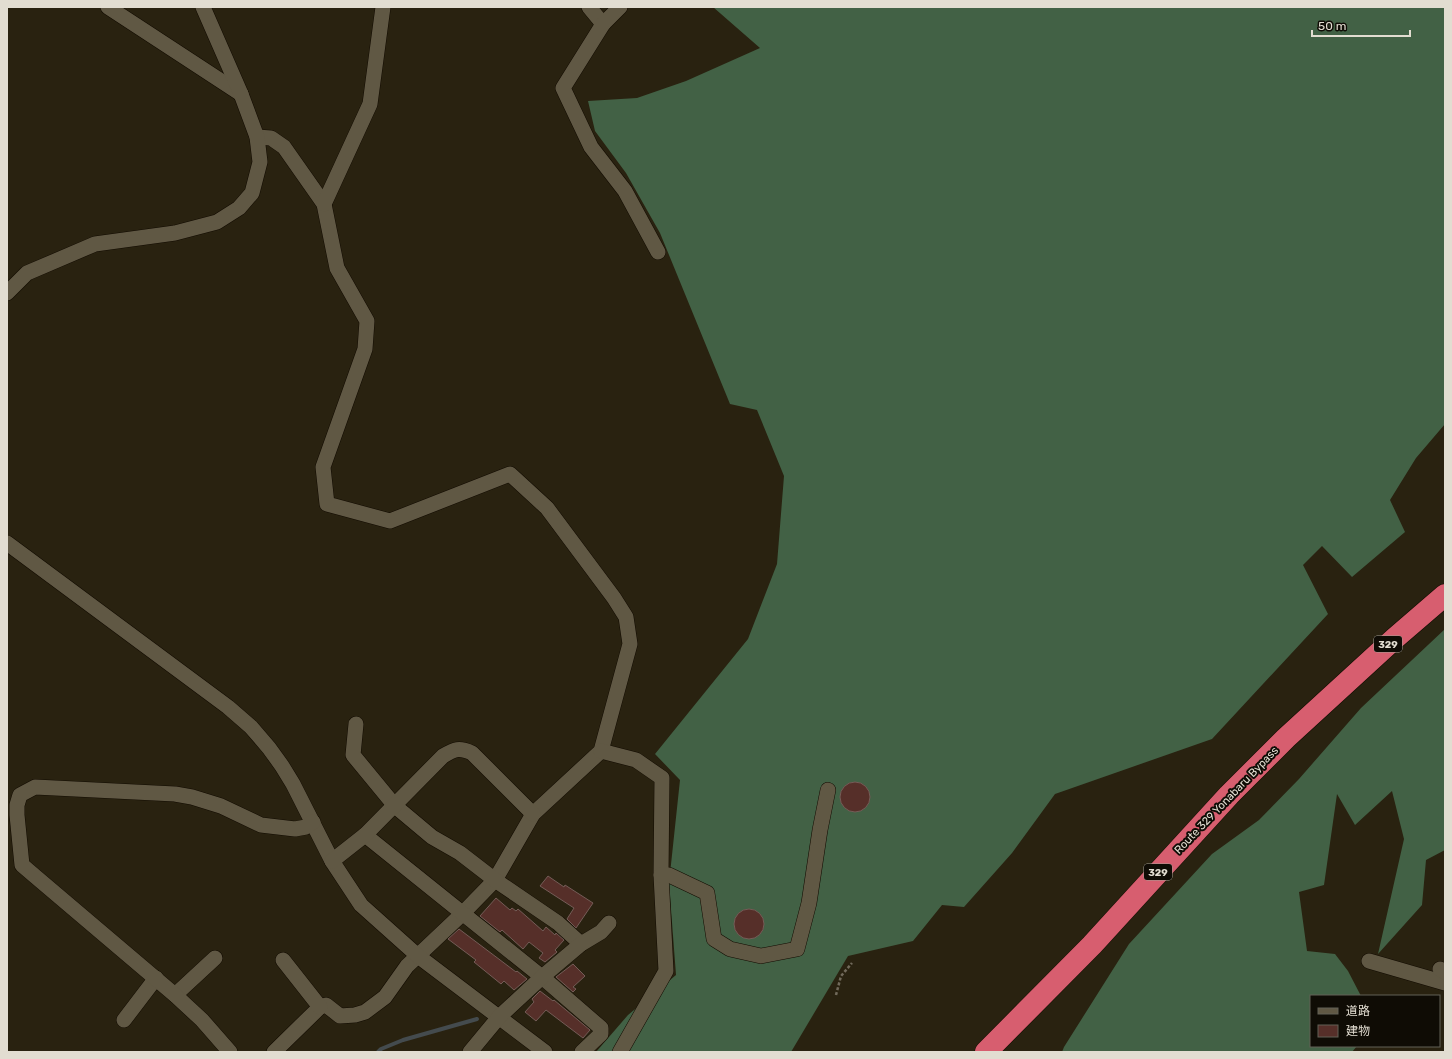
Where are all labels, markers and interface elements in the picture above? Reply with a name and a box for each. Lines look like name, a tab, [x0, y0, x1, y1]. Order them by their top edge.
scale bar	[1312, 12, 1410, 38]
text: 50 m	[1318, 19, 1346, 33]
road number: 329	[1374, 636, 1402, 652]
street label: Route 329 Yonabaru Bypass	[1172, 744, 1281, 857]
road number: 329	[1144, 864, 1172, 880]
legend	[1310, 995, 1440, 1047]
text: 道路	[1346, 1004, 1370, 1018]
text: 建物	[1346, 1024, 1370, 1038]

